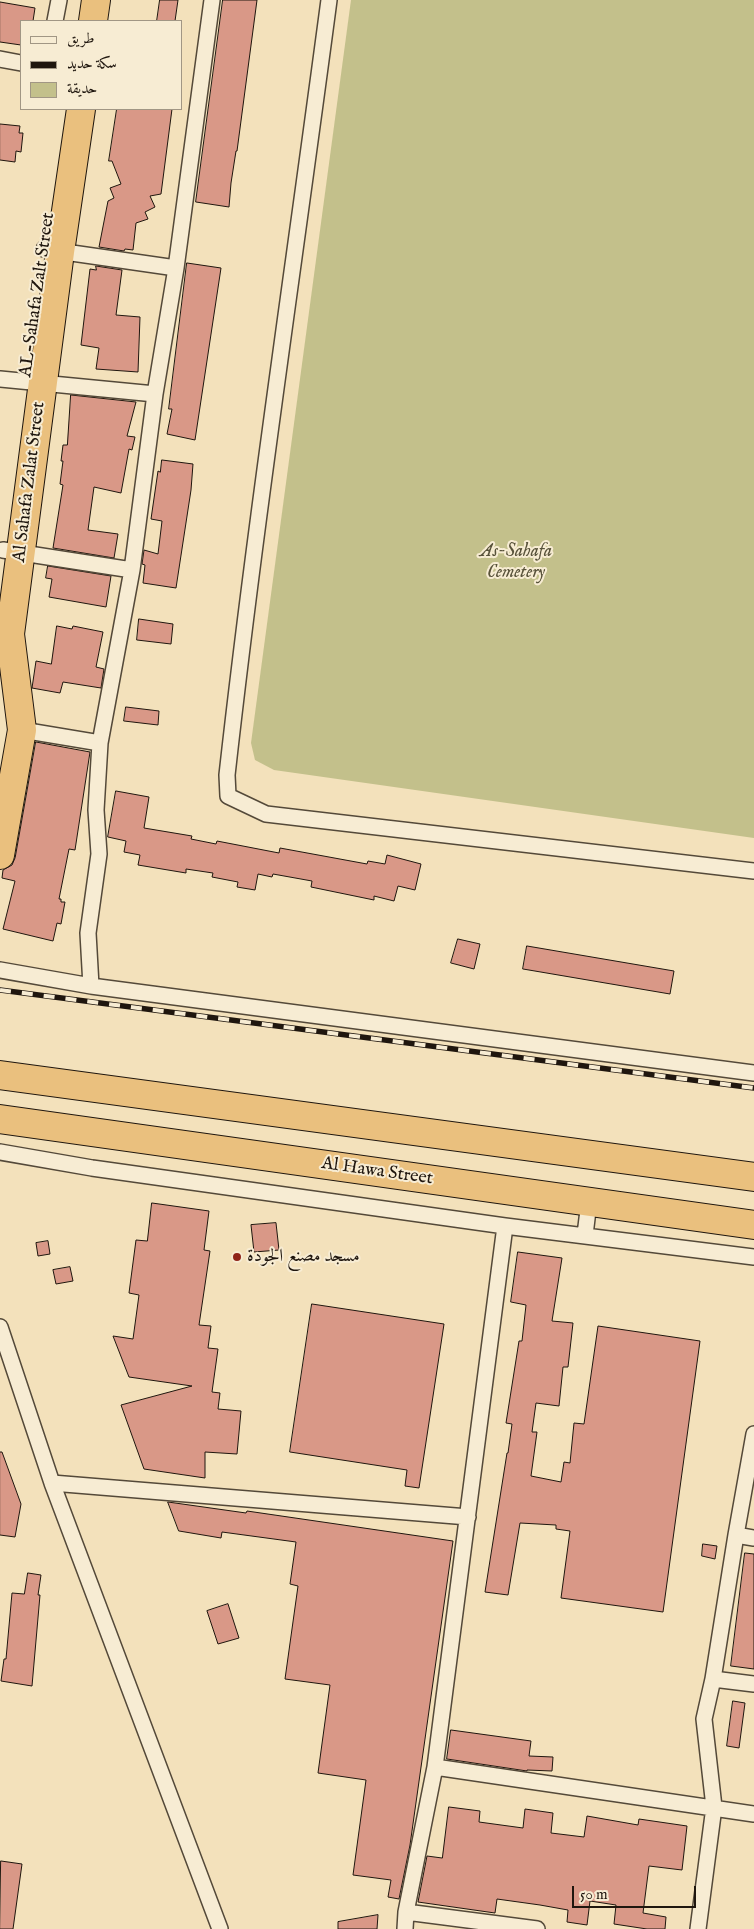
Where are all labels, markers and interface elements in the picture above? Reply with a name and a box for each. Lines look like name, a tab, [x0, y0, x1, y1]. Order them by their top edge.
legend	[20, 20, 182, 110]
text: طريق	[67, 29, 94, 48]
text: سكة حديد	[67, 54, 117, 73]
text: حديقة	[67, 79, 97, 98]
street label: AL-Sahafa Zalt Street	[16, 211, 60, 379]
street label: Al Sahafa Zalat Street	[9, 401, 51, 563]
park label: As-Sahafa Cemetery	[480, 541, 552, 584]
street label: Al Hawa Street	[320, 1153, 434, 1191]
place label: مسجد مصنع الجودة	[247, 1246, 360, 1268]
marker: مسجد مصنع الجودة	[231, 1251, 243, 1263]
scale bar	[574, 1876, 698, 1908]
text: 50 m	[580, 1885, 608, 1904]

